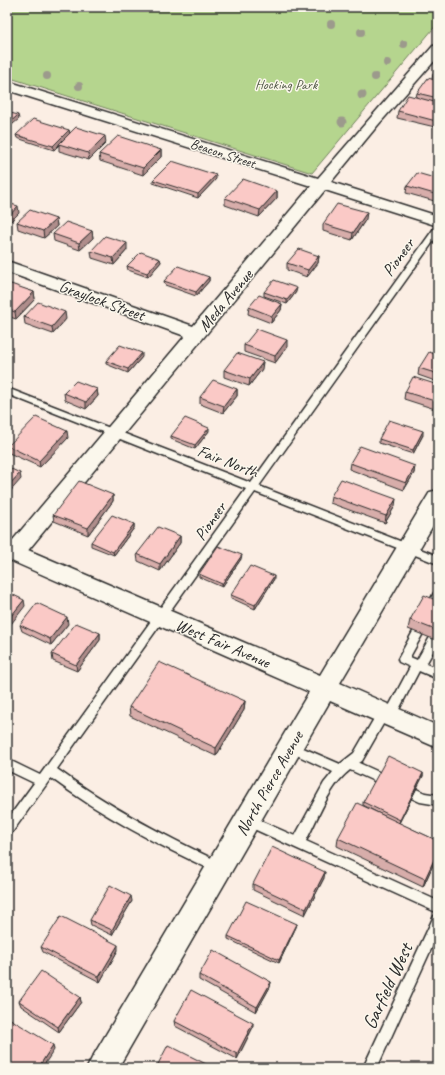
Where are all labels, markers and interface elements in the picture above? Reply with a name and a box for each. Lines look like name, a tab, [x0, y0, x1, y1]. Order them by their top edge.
park label: Hocking Park	[255, 76, 318, 93]
street label: Beacon Street	[188, 135, 259, 172]
street label: Pioneer	[378, 233, 420, 280]
street label: Meda Avenue	[193, 264, 258, 336]
street label: Graylock Street	[56, 275, 150, 326]
street label: Fair North	[195, 440, 262, 483]
street label: Pioneer	[190, 497, 232, 545]
street label: West Fair Avenue	[173, 614, 274, 673]
street label: North Pierce Avenue	[231, 726, 309, 839]
street label: Garfield West	[357, 937, 419, 1033]

